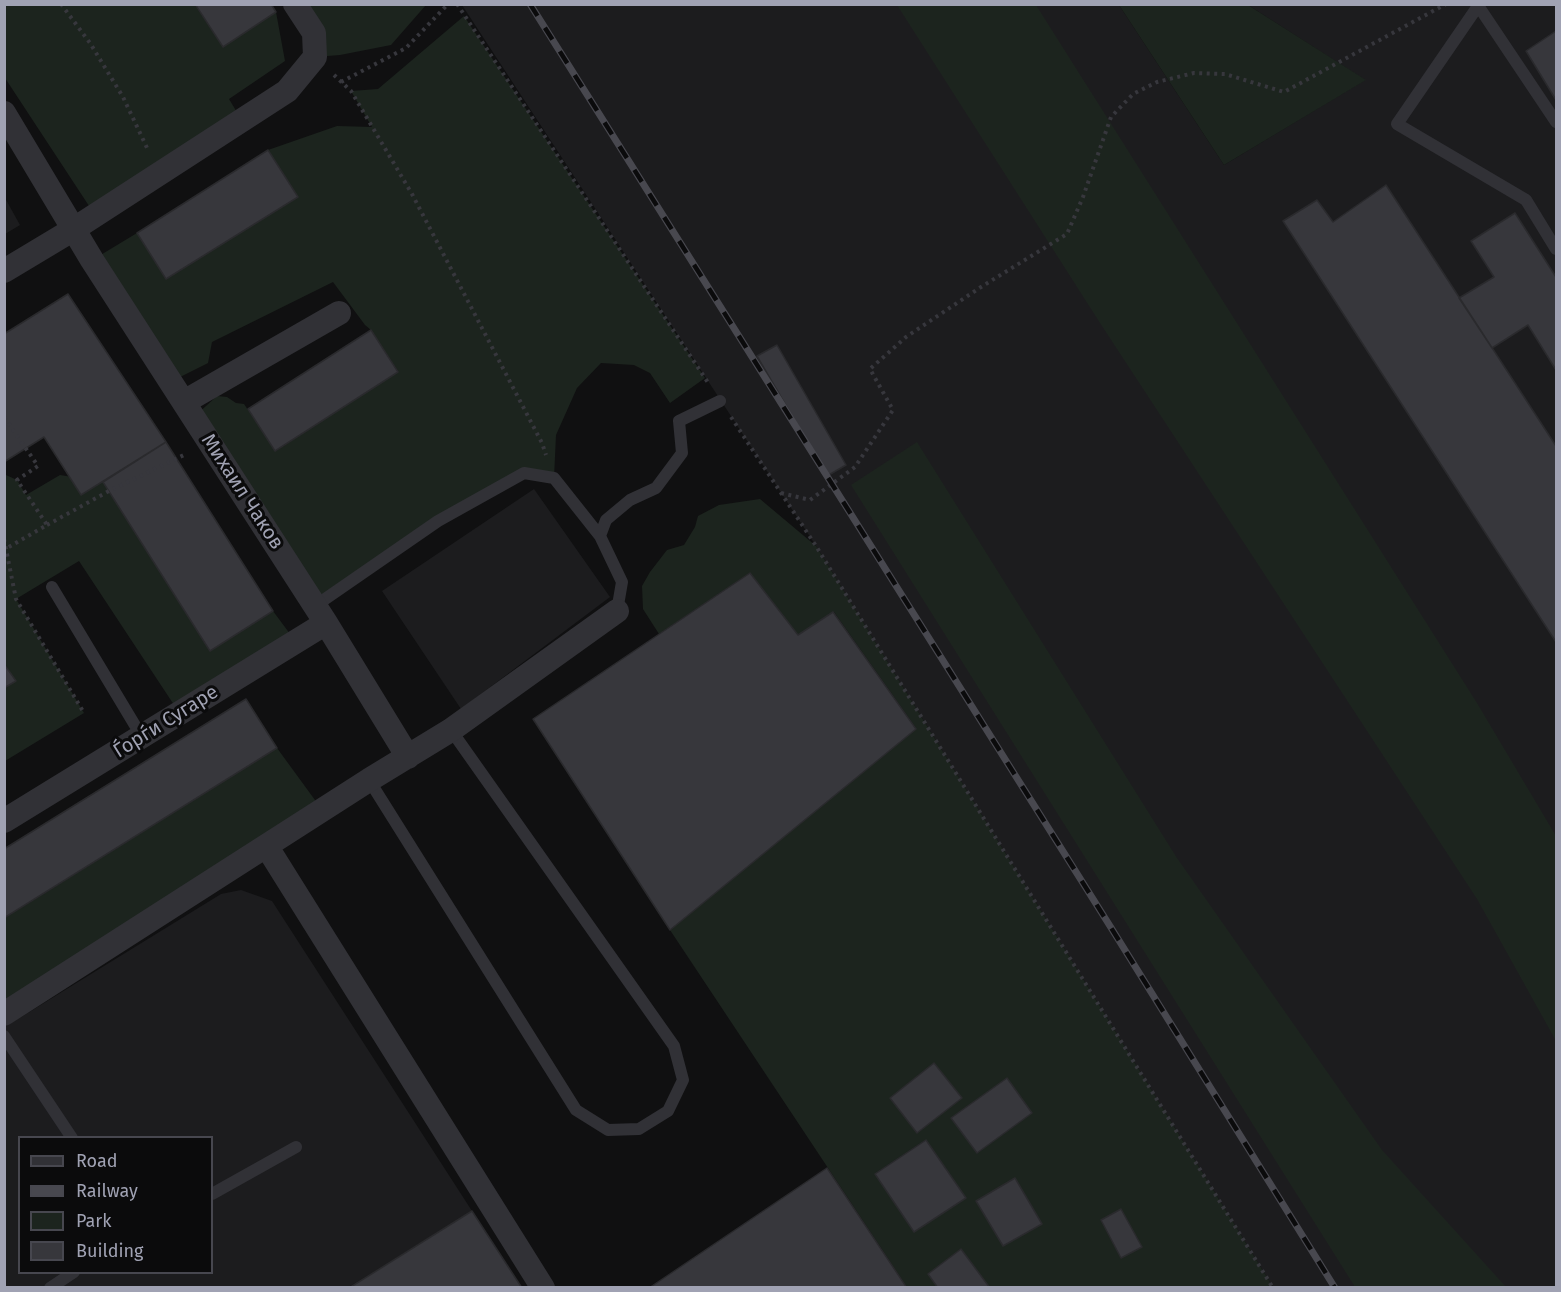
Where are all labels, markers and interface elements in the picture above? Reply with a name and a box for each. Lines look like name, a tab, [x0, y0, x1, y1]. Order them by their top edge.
street label: Михаил Чаков	[196, 430, 288, 554]
street label: Ѓорѓи Сугаре	[109, 680, 223, 764]
legend	[18, 1136, 213, 1274]
text: Road	[76, 1150, 118, 1172]
text: Railway	[76, 1180, 138, 1202]
text: Park	[76, 1210, 111, 1232]
text: Building	[76, 1240, 143, 1262]

